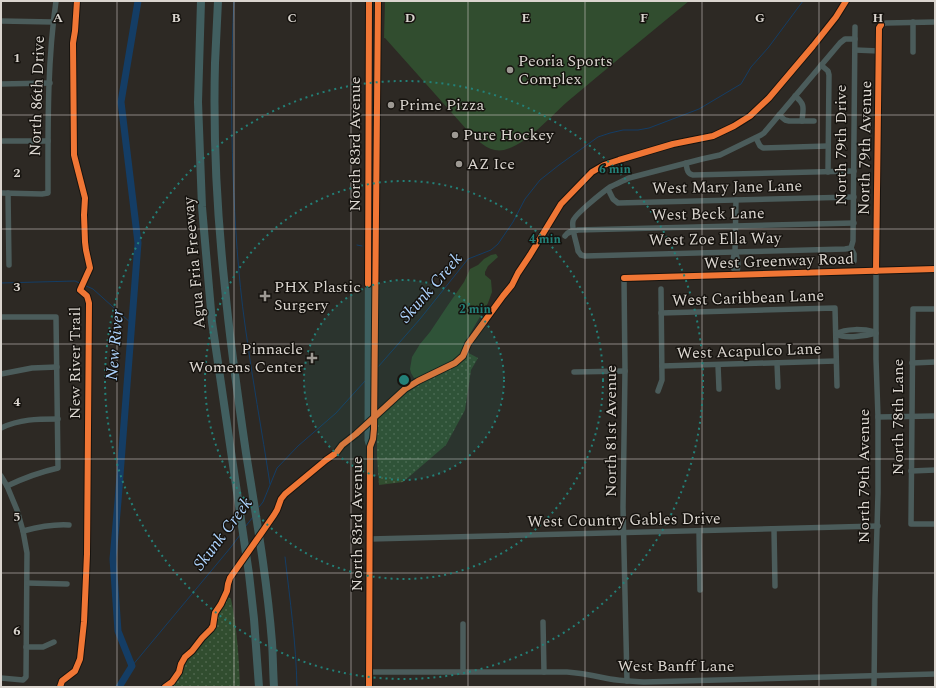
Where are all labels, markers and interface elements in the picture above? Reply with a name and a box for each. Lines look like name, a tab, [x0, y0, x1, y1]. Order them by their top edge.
text: A	[53, 8, 63, 28]
text: B	[171, 8, 181, 28]
text: C	[287, 8, 297, 28]
text: D	[405, 8, 415, 28]
text: E	[522, 8, 531, 28]
text: F	[640, 8, 648, 28]
text: G	[755, 8, 765, 28]
text: H	[873, 8, 884, 28]
street label: North 86th Drive	[23, 35, 51, 157]
text: 1	[13, 48, 21, 68]
place label: Peoria Sports Complex	[518, 49, 613, 91]
marker: Peoria Sports Complex	[505, 65, 515, 75]
street label: North 83rd Avenue	[343, 77, 367, 211]
street label: North 79th Avenue	[852, 81, 878, 215]
street label: North 79th Drive	[829, 85, 853, 205]
place label: Prime Pizza	[399, 93, 485, 117]
marker: Prime Pizza	[386, 100, 396, 110]
place label: Pure Hockey	[463, 123, 555, 147]
marker: Pure Hockey	[450, 130, 460, 140]
place label: AZ Ice	[467, 152, 515, 176]
marker: AZ Ice	[454, 159, 464, 169]
text: 6 min	[599, 160, 632, 179]
text: 2	[13, 163, 21, 183]
street label: West Mary Jane Lane	[652, 174, 802, 200]
street label: Agua Fria Freeway	[176, 195, 212, 330]
street label: West Beck Lane	[651, 201, 765, 227]
street label: West Zoe Ella Way	[649, 226, 783, 252]
text: 4 min	[529, 230, 562, 249]
street label: West Greenway Road	[703, 246, 855, 276]
water label: Skunk Creek	[393, 247, 469, 329]
place label: PHX Plastic Surgery	[274, 275, 361, 317]
text: 3	[13, 277, 21, 297]
street label: West Caribbean Lane	[672, 283, 824, 313]
marker: PHX Plastic Surgery	[259, 290, 271, 302]
text: 2 min	[459, 300, 492, 319]
street label: New River Trail	[63, 307, 87, 419]
water label: New River	[99, 308, 131, 382]
street label: West Acapulco Lane	[676, 336, 822, 366]
place label: Pinnacle Womens Center	[189, 337, 303, 379]
marker: Pinnacle Womens Center	[306, 352, 318, 364]
street label: North 78th Lane	[886, 359, 910, 475]
street label: North 81st Avenue	[599, 365, 623, 497]
centre of rings	[397, 373, 411, 387]
text: 4	[13, 392, 21, 412]
street label: North 79th Avenue	[852, 409, 876, 543]
street label: North 83rd Avenue	[345, 457, 369, 591]
water label: Skunk Creek	[187, 492, 259, 576]
street label: West Country Gables Drive	[527, 506, 721, 534]
text: 5	[13, 507, 21, 527]
text: 6	[13, 621, 21, 641]
street label: West Banff Lane	[617, 654, 735, 678]

